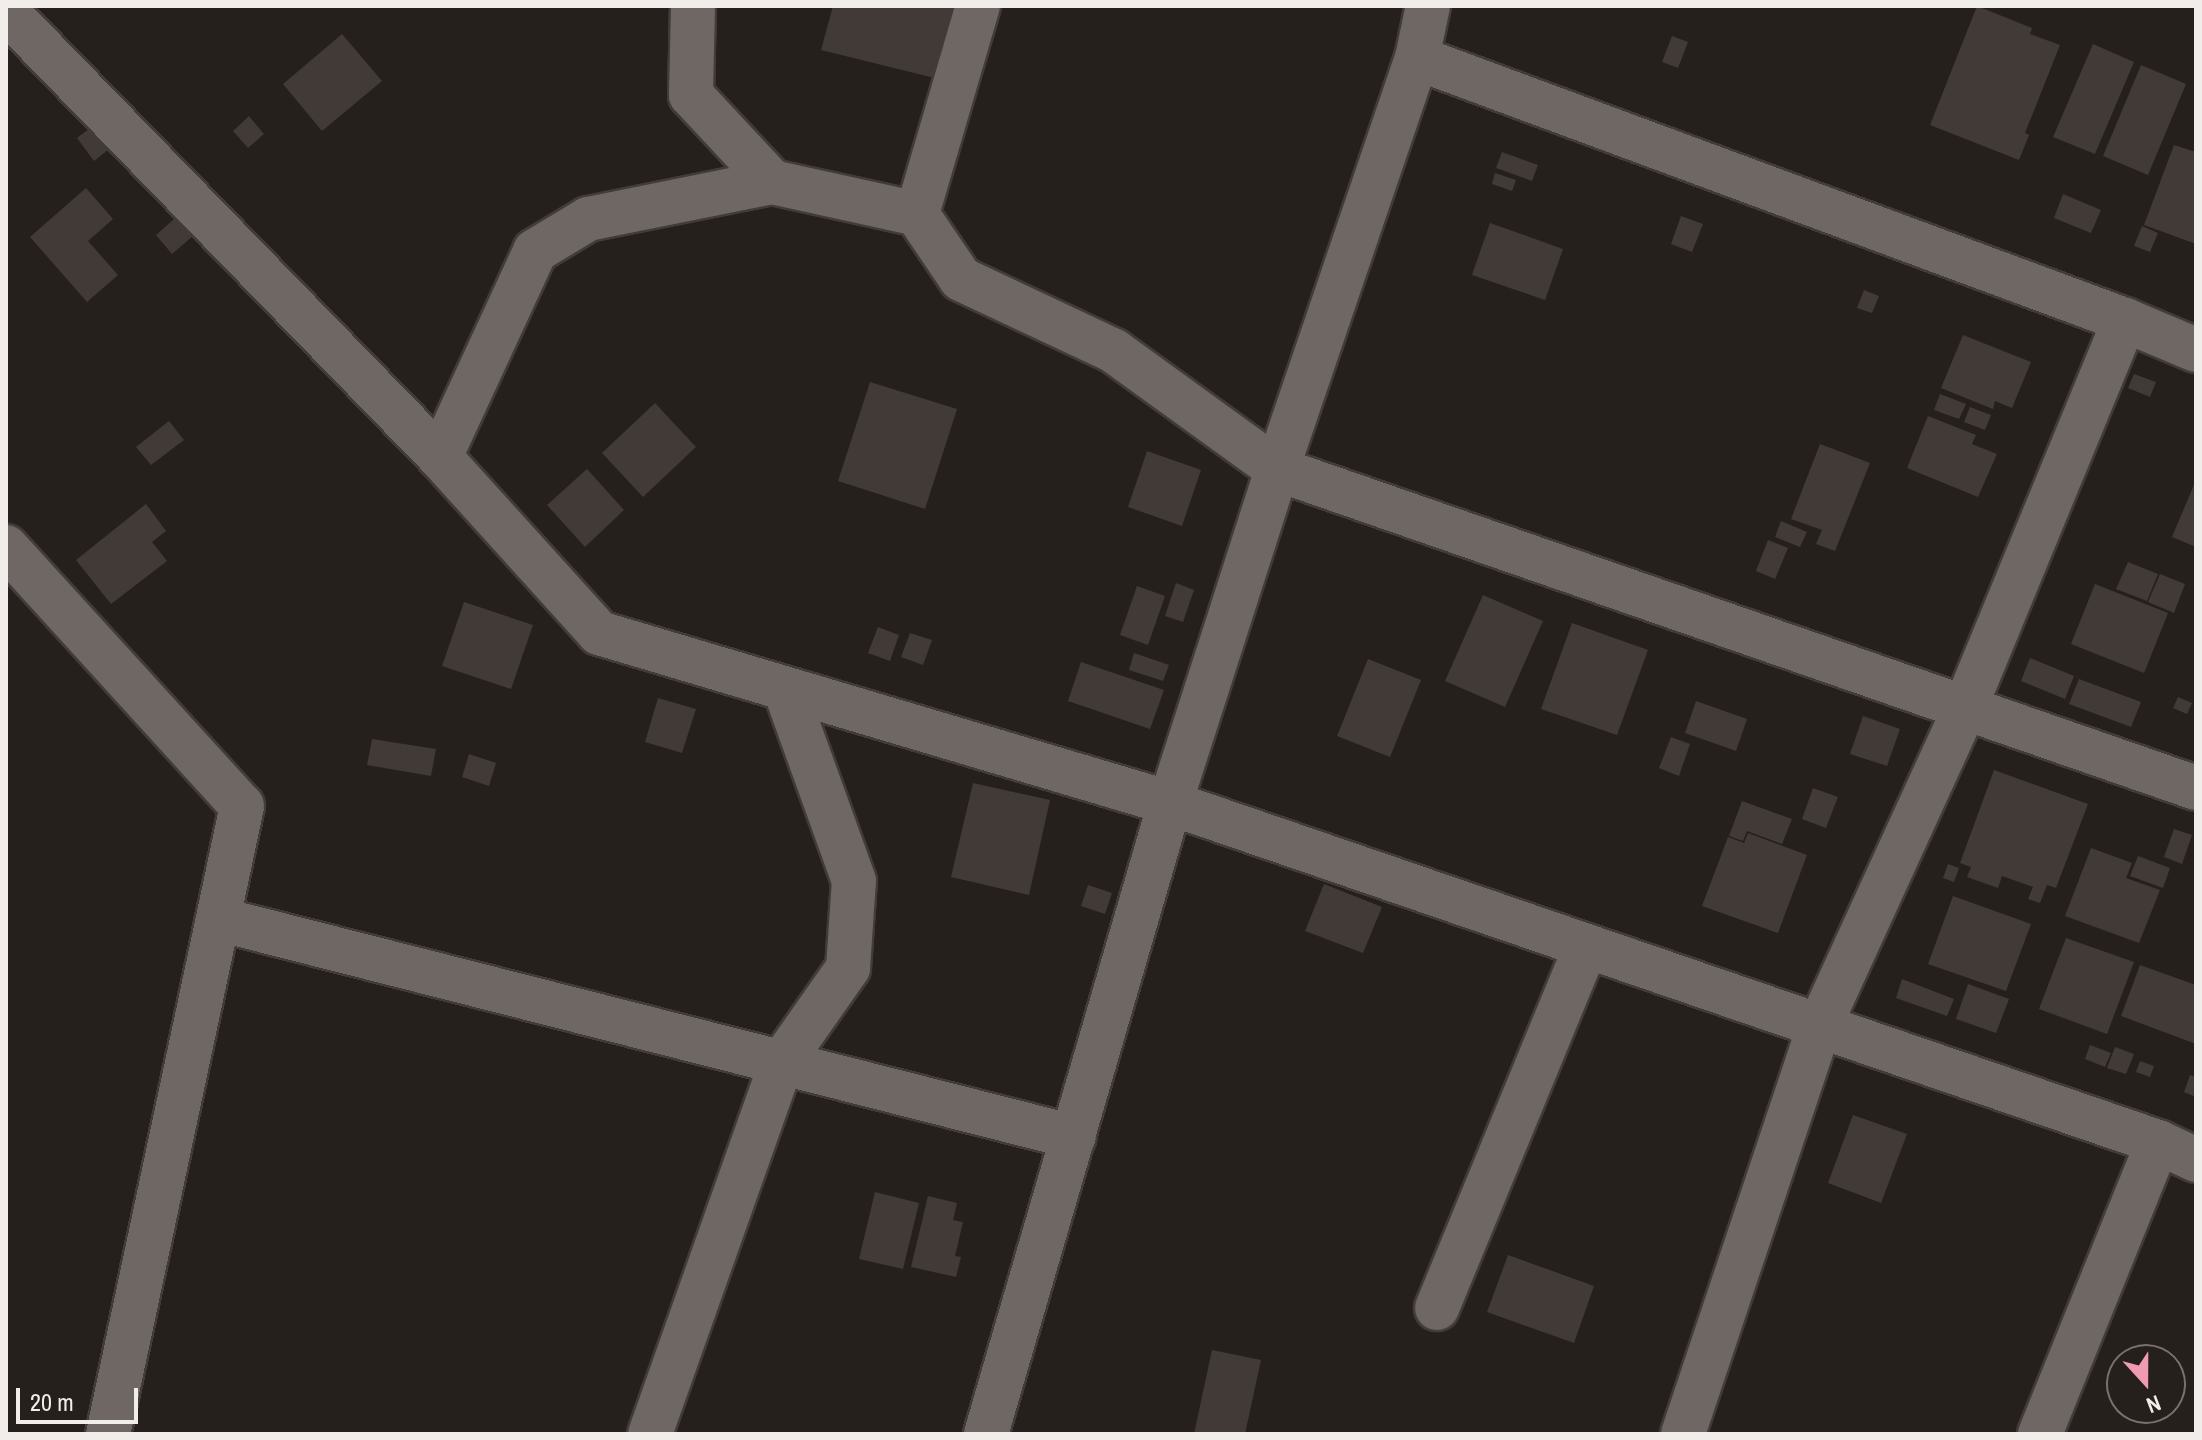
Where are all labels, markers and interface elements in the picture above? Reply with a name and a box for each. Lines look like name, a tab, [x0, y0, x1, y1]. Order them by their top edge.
north arrow	[2106, 1344, 2186, 1424]
scale bar	[20, 1372, 142, 1422]
text: 20 m	[30, 1386, 74, 1418]
text: N	[2142, 1388, 2165, 1421]

